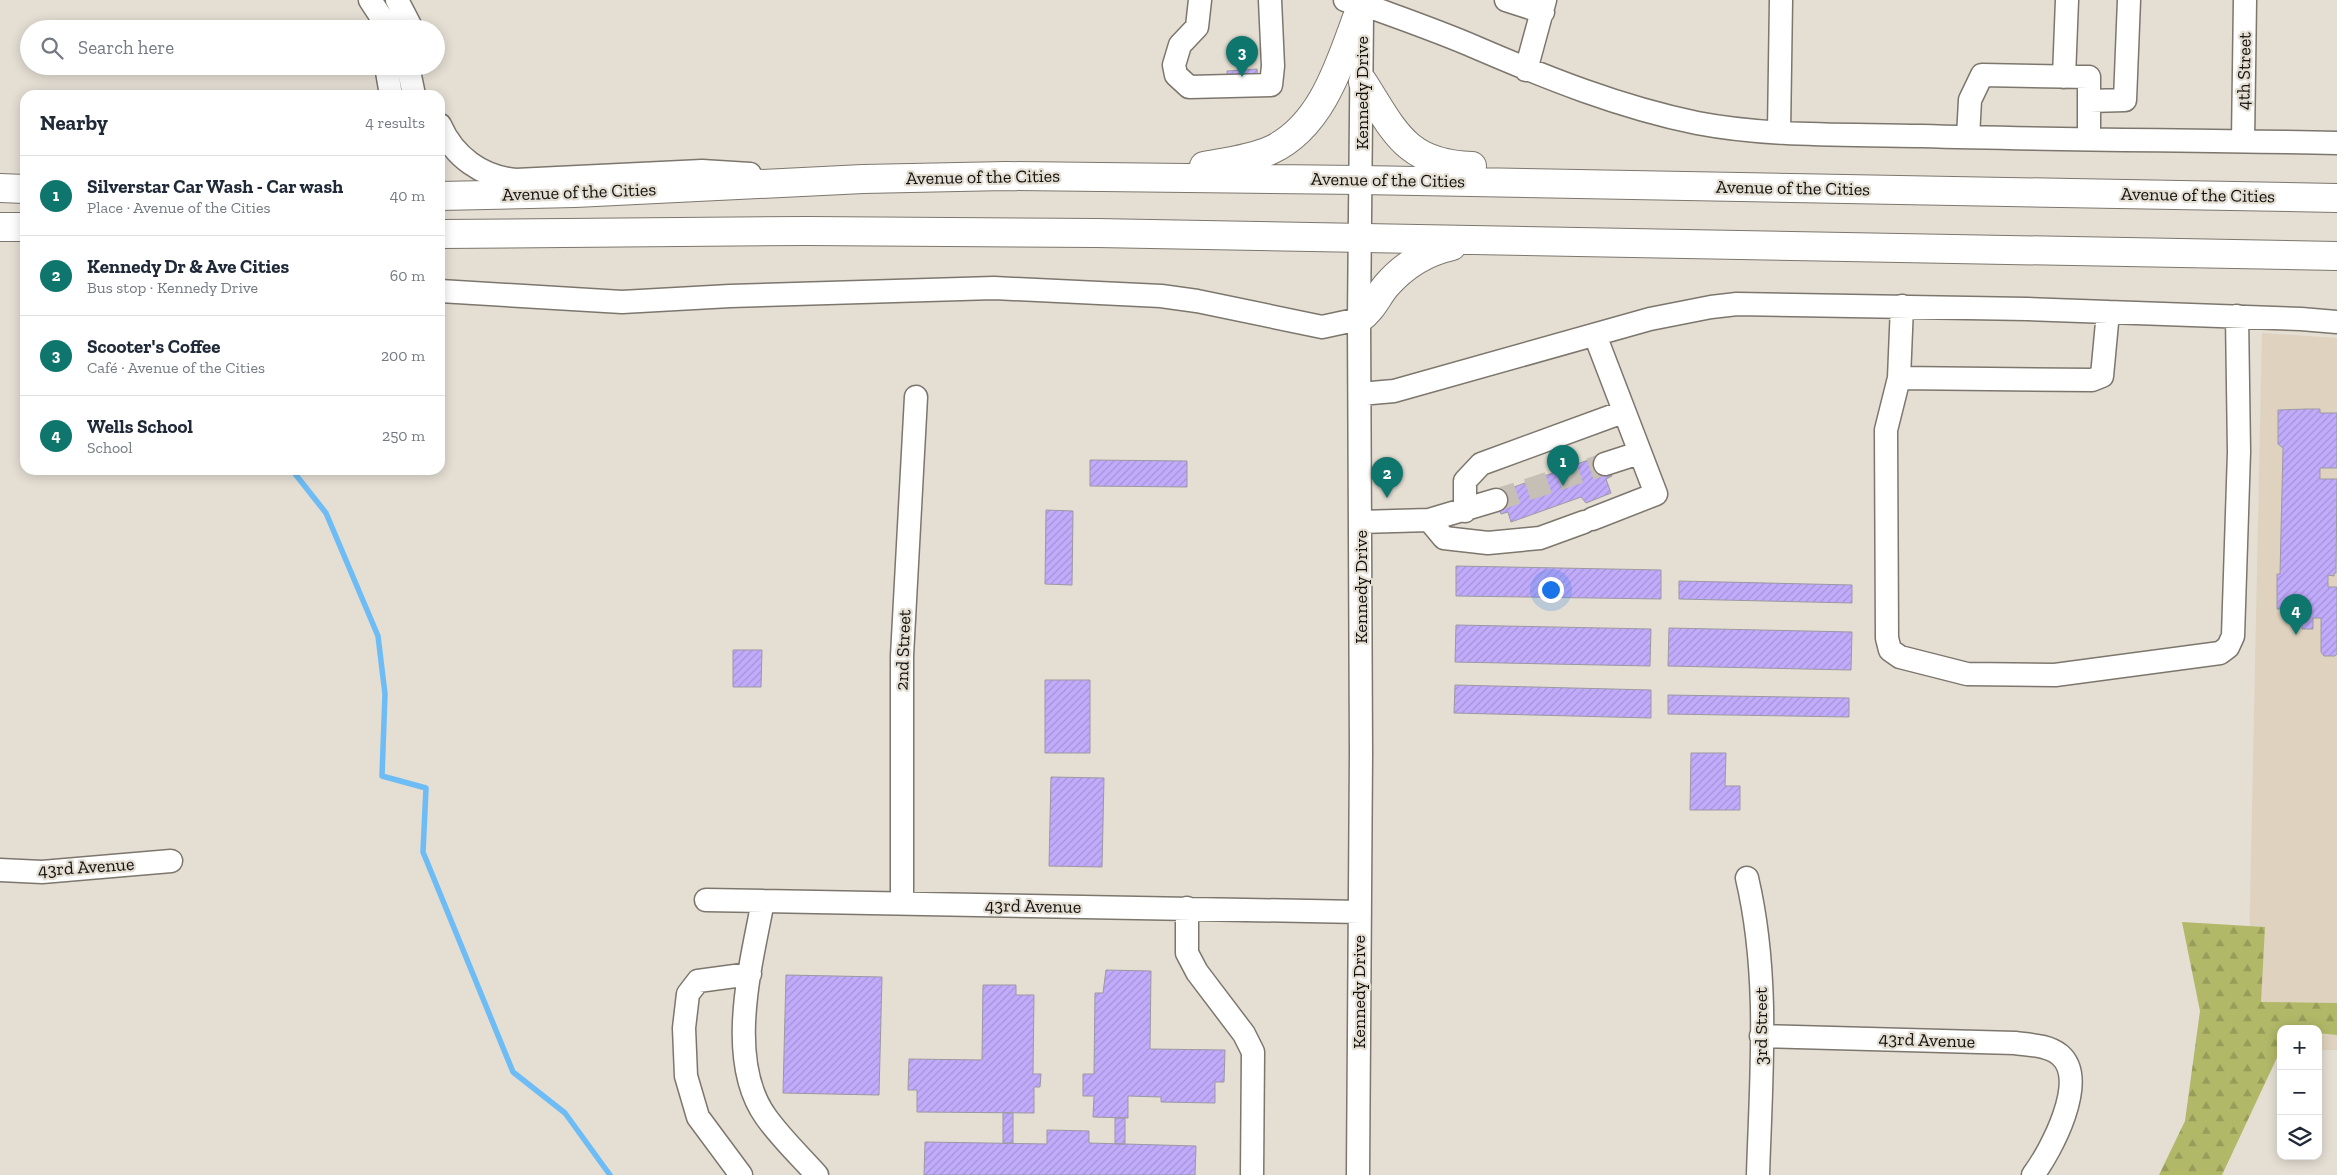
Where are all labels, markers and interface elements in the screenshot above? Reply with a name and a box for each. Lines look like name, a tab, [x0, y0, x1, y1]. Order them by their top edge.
search box	[20, 20, 445, 75]
street label: 4th Street	[2232, 32, 2256, 110]
icon: search	[38, 34, 66, 62]
text: Search here	[78, 36, 174, 59]
pin: 3	[1226, 36, 1258, 77]
street label: Kennedy Drive	[1351, 36, 1373, 150]
text: Nearby	[40, 110, 108, 135]
text: 4 results	[365, 113, 425, 132]
street label: Avenue of the Cities	[906, 165, 1060, 189]
street label: Avenue of the Cities	[1311, 168, 1465, 192]
text: Silverstar Car Wash - Car wash	[87, 175, 343, 198]
street label: Avenue of the Cities	[1716, 176, 1870, 200]
street label: Avenue of the Cities	[502, 178, 657, 206]
street label: Avenue of the Cities	[2121, 183, 2275, 207]
text: 1	[53, 186, 59, 205]
text: 40 m	[390, 186, 425, 205]
text: Place · Avenue of the Cities	[87, 198, 270, 217]
text: Kennedy Dr & Ave Cities	[87, 255, 289, 278]
text: 2	[52, 266, 60, 285]
text: 60 m	[390, 266, 425, 285]
text: Bus stop · Kennedy Drive	[87, 278, 258, 297]
text: Scooter's Coffee	[87, 335, 220, 358]
text: 3	[52, 346, 60, 365]
text: 200 m	[381, 346, 425, 365]
text: Café · Avenue of the Cities	[87, 358, 265, 377]
text: Wells School	[87, 415, 193, 438]
text: 4	[51, 426, 61, 445]
text: 250 m	[382, 426, 425, 445]
text: School	[87, 438, 133, 457]
pin: 1	[1547, 445, 1579, 486]
pin: 2	[1371, 457, 1403, 498]
street label: Kennedy Drive	[1350, 530, 1372, 644]
your location	[1538, 577, 1564, 603]
pin: 4	[2280, 594, 2312, 635]
street label: 2nd Street	[891, 609, 915, 691]
street label: 43rd Avenue	[37, 853, 135, 881]
street label: 43rd Avenue	[985, 894, 1081, 918]
street label: Kennedy Drive	[1348, 935, 1370, 1049]
street label: 3rd Street	[1750, 987, 1772, 1065]
map controls	[2277, 1025, 2322, 1160]
button: +	[2277, 1025, 2322, 1070]
street label: 43rd Avenue	[1878, 1027, 1976, 1053]
button: −	[2277, 1070, 2322, 1115]
button: layers	[2277, 1115, 2322, 1160]

